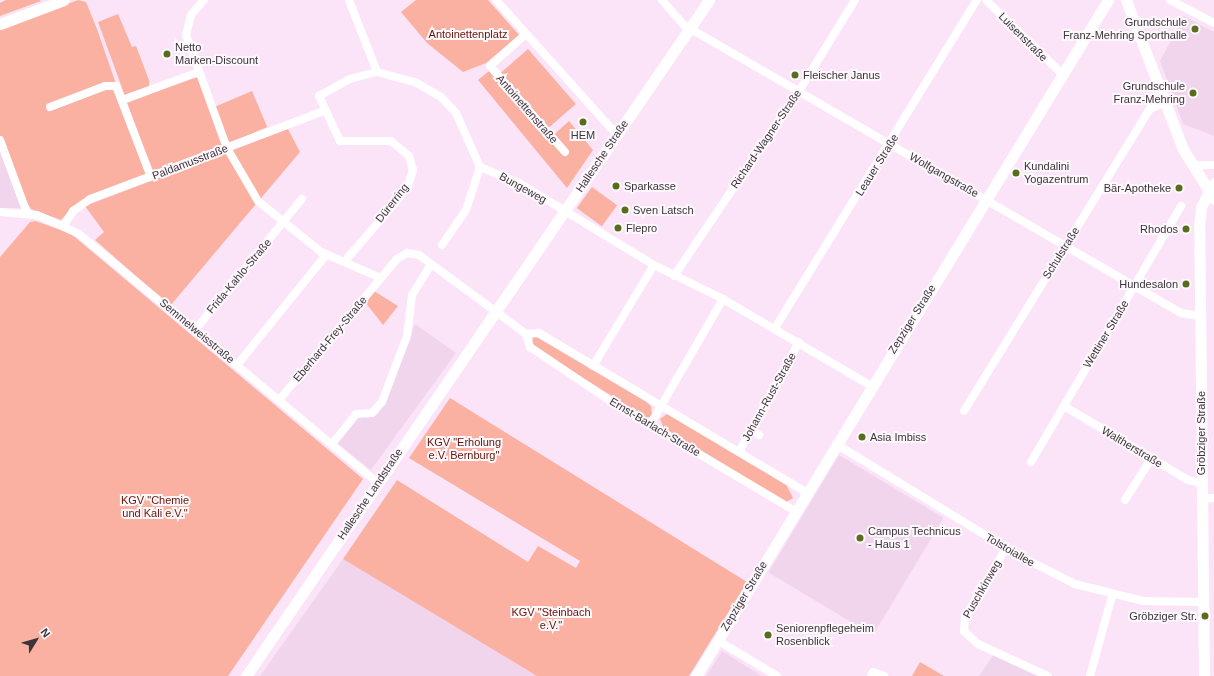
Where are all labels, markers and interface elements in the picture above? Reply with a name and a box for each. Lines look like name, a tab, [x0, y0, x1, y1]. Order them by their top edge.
street label: Luisenstraße	[996, 10, 1050, 64]
place label: Grundschule Franz-Mehring Sporthalle	[1063, 16, 1187, 42]
marker: Grundschule Franz-Mehring Sporthalle	[1190, 24, 1200, 34]
park label: Antoinettenplatz	[429, 27, 507, 41]
place label: Netto Marken-Discount	[175, 41, 258, 67]
marker: Netto Marken-Discount	[162, 49, 172, 59]
place label: Fleischer Janus	[803, 68, 880, 82]
marker: Fleischer Janus	[790, 70, 800, 80]
street label: Antoinettenstraße	[494, 72, 560, 146]
place label: Grundschule Franz-Mehring	[1113, 80, 1185, 106]
street label: Richard-Wagner-Straße	[728, 87, 804, 191]
marker: Grundschule Franz-Mehring	[1188, 88, 1198, 98]
street label: Hallesche Straße	[573, 117, 631, 195]
marker: HEM	[578, 117, 588, 127]
place label: HEM	[571, 128, 595, 142]
street label: Leauer Straße	[853, 132, 901, 198]
street label: Paldamusstraße	[150, 141, 230, 183]
street label: Wolfgangstraße	[907, 150, 981, 200]
place label: Kundalini Yogazentrum	[1024, 160, 1088, 186]
marker: Kundalini Yogazentrum	[1011, 168, 1021, 178]
street label: Bungeweg	[497, 170, 549, 206]
place label: Sparkasse	[624, 179, 676, 193]
street label: Dürerring	[373, 181, 411, 225]
marker: Sparkasse	[611, 181, 621, 191]
place label: Bär-Apotheke	[1104, 181, 1171, 195]
marker: Bär-Apotheke	[1174, 183, 1184, 193]
place label: Sven Latsch	[633, 203, 694, 217]
marker: Sven Latsch	[620, 205, 630, 215]
place label: Flepro	[626, 221, 657, 235]
place label: Rhodos	[1140, 222, 1178, 236]
marker: Flepro	[613, 223, 623, 233]
marker: Rhodos	[1181, 224, 1191, 234]
street label: Schulstraße	[1040, 225, 1082, 281]
street label: Frida-Kahlo-Straße	[204, 236, 274, 316]
place label: Hundesalon	[1119, 277, 1178, 291]
marker: Hundesalon	[1181, 279, 1191, 289]
street label: Zepziger Straße	[886, 282, 938, 356]
street label: Eberhard-Frey-Straße	[290, 294, 370, 384]
street label: Semmelweisstraße	[157, 296, 237, 366]
street label: Wettiner Straße	[1081, 298, 1131, 370]
street label: Johann-Rust-Straße	[739, 350, 799, 444]
street label: Gröbziger Straße	[1194, 391, 1208, 475]
street label: Ernst-Barlach-Straße	[607, 395, 703, 459]
street label: Waltherstraße	[1099, 424, 1165, 470]
place label: Asia Imbiss	[870, 430, 926, 444]
marker: Asia Imbiss	[857, 432, 867, 442]
park label: KGV "Erholung e.V. Bernburg"	[427, 436, 501, 462]
street label: Hallesche Landstraße	[335, 446, 405, 542]
park label: KGV "Chemie und Kali e.V."	[121, 494, 189, 520]
place label: Campus Technicus - Haus 1	[868, 525, 961, 551]
street label: Tolstoiallee	[983, 531, 1037, 569]
marker: Campus Technicus - Haus 1	[855, 533, 865, 543]
street label: Puschkinweg	[960, 558, 1004, 620]
street label: Zepziger Straße	[718, 559, 770, 633]
park label: KGV "Steinbach e.V."	[511, 606, 591, 632]
place label: Gröbziger Str.	[1129, 609, 1197, 623]
marker: Gröbziger Str.	[1200, 611, 1210, 621]
north arrow	[16, 620, 56, 660]
place label: Seniorenpflegeheim Rosenblick	[776, 622, 874, 648]
text: N	[38, 626, 53, 640]
marker: Seniorenpflegeheim Rosenblick	[763, 630, 773, 640]

